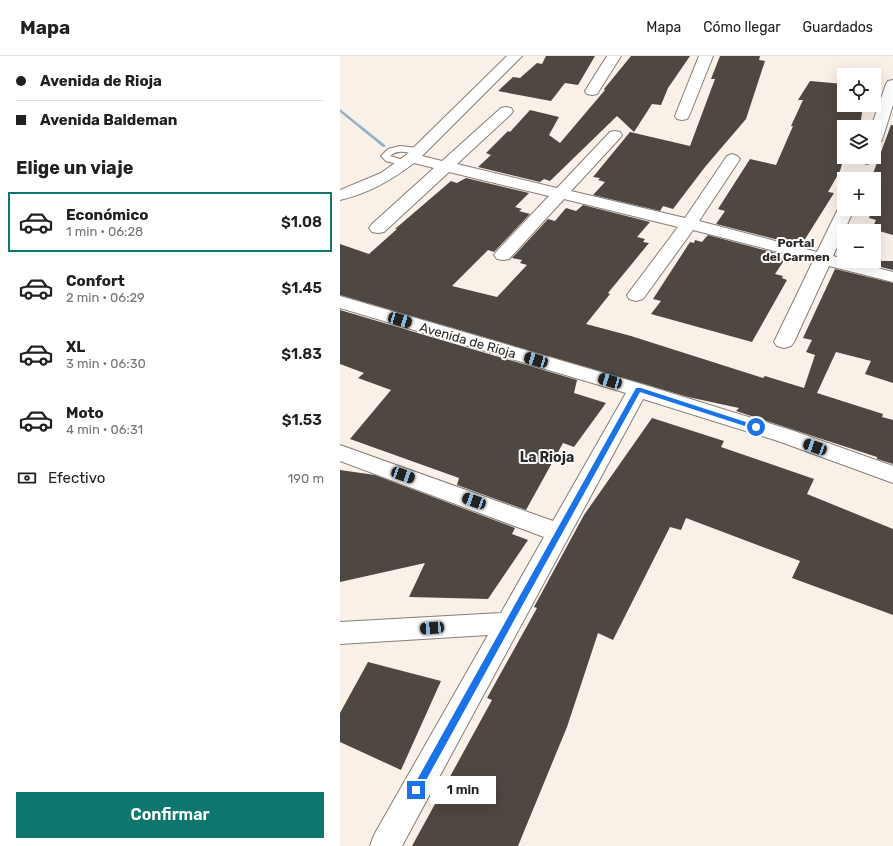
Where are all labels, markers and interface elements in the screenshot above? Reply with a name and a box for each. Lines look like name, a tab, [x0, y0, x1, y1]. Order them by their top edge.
text: Mapa	[20, 16, 70, 39]
text: Mapa	[646, 19, 681, 36]
text: Cómo llegar	[703, 19, 781, 36]
text: Guardados	[803, 19, 873, 36]
map controls	[837, 68, 881, 268]
button: locate	[837, 68, 881, 112]
text: Avenida de Rioja	[40, 72, 162, 90]
text: Avenida Baldeman	[40, 111, 177, 129]
button: layers	[837, 120, 881, 164]
text: Elige un viaje	[16, 157, 133, 179]
button: +	[837, 172, 881, 216]
icon: car	[18, 204, 54, 240]
text: Económico	[66, 206, 148, 224]
text: $1.08	[281, 213, 322, 231]
text: 1 min · 06:28	[66, 224, 143, 239]
button: −	[837, 224, 881, 268]
district label: Portal del Carmen	[762, 236, 830, 264]
icon: car	[18, 270, 54, 306]
text: Confort	[66, 272, 125, 290]
text: $1.45	[282, 279, 322, 297]
text: 2 min · 06:29	[66, 290, 145, 305]
car	[387, 311, 413, 329]
street label: Avenida de Rioja	[418, 320, 518, 361]
icon: car	[18, 336, 54, 372]
text: XL	[66, 338, 85, 356]
text: $1.83	[281, 345, 322, 363]
car	[523, 351, 549, 369]
text: 3 min · 06:30	[66, 356, 146, 371]
car	[597, 372, 623, 390]
icon: car	[18, 402, 54, 438]
text: Moto	[66, 404, 104, 422]
text: $1.53	[282, 411, 322, 429]
route start	[747, 418, 765, 436]
text: 4 min · 06:31	[66, 422, 143, 437]
car	[802, 437, 828, 457]
district label: La Rioja	[520, 449, 574, 466]
car	[390, 465, 416, 485]
icon: cash	[16, 467, 38, 489]
text: Efectivo	[48, 469, 105, 487]
text: 190 m	[288, 471, 324, 486]
car	[461, 491, 487, 511]
car	[420, 621, 444, 635]
callout: 1 min	[430, 776, 496, 804]
route end	[407, 781, 425, 799]
text: 1 min	[447, 782, 479, 797]
button: Confirmar	[16, 792, 324, 838]

